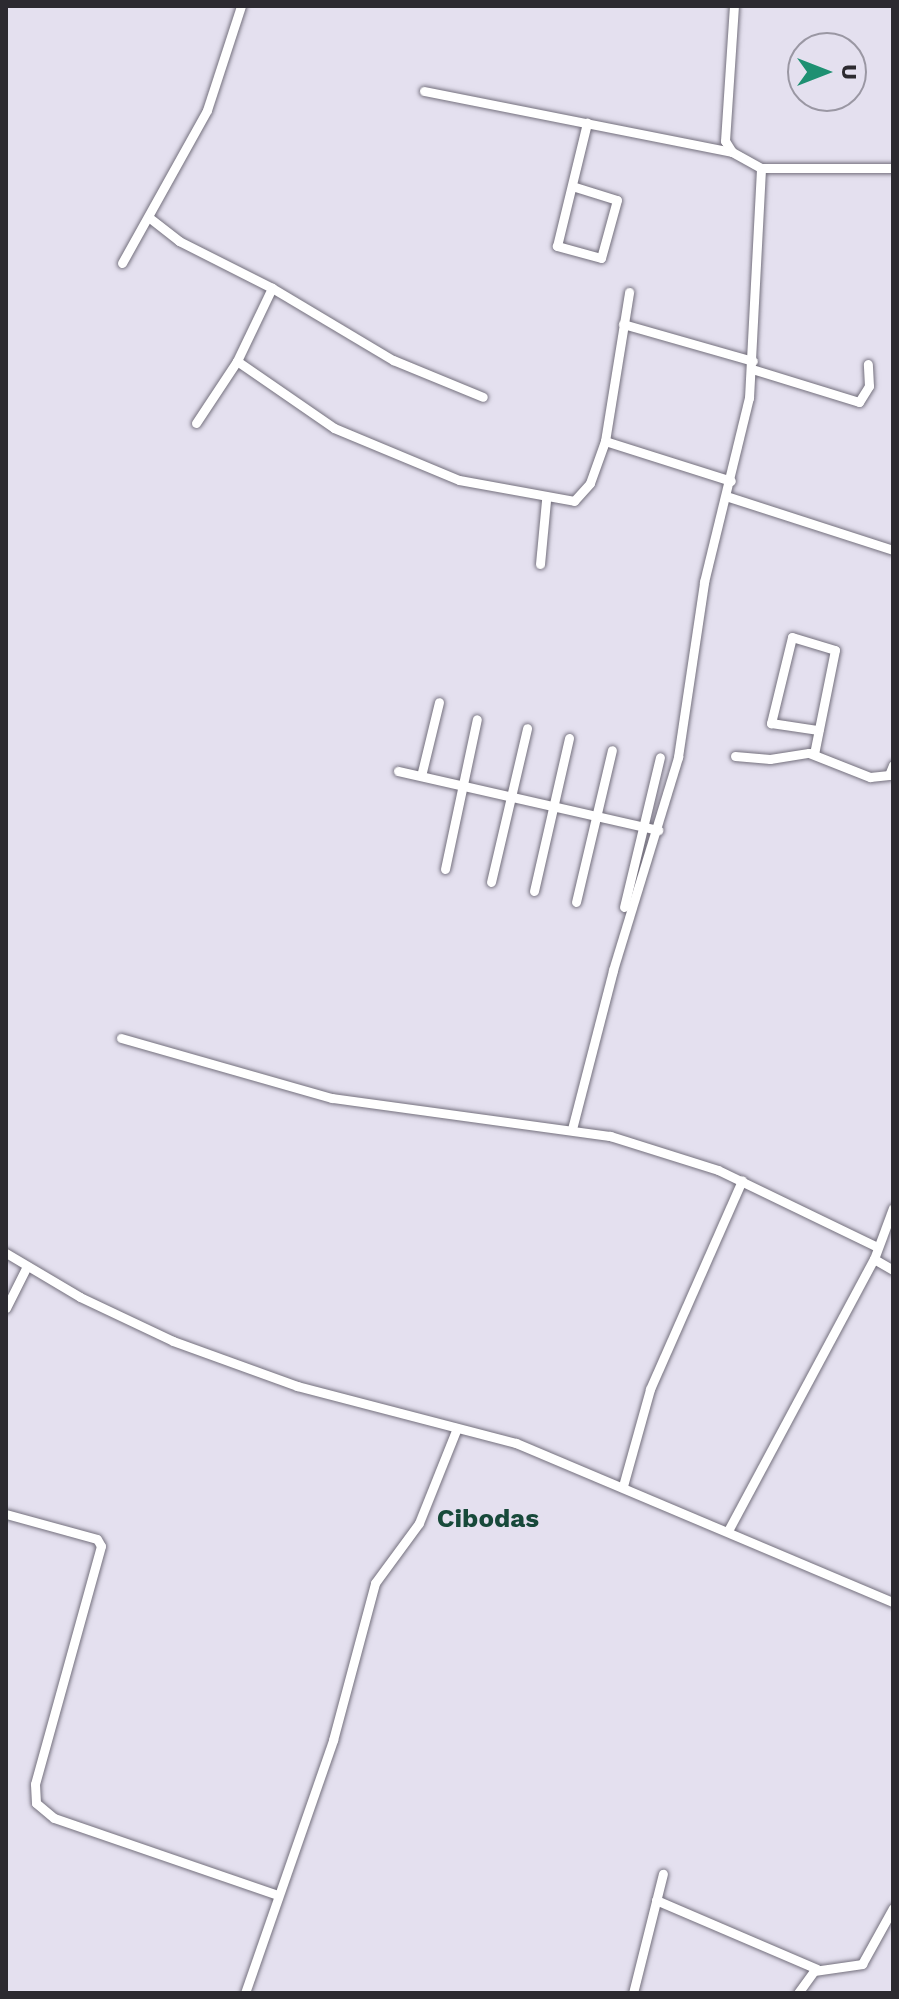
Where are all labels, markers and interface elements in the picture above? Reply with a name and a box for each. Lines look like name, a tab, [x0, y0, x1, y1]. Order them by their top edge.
north arrow	[787, 32, 867, 112]
text: U	[837, 64, 862, 80]
district label: Cibodas	[437, 1503, 539, 1535]

